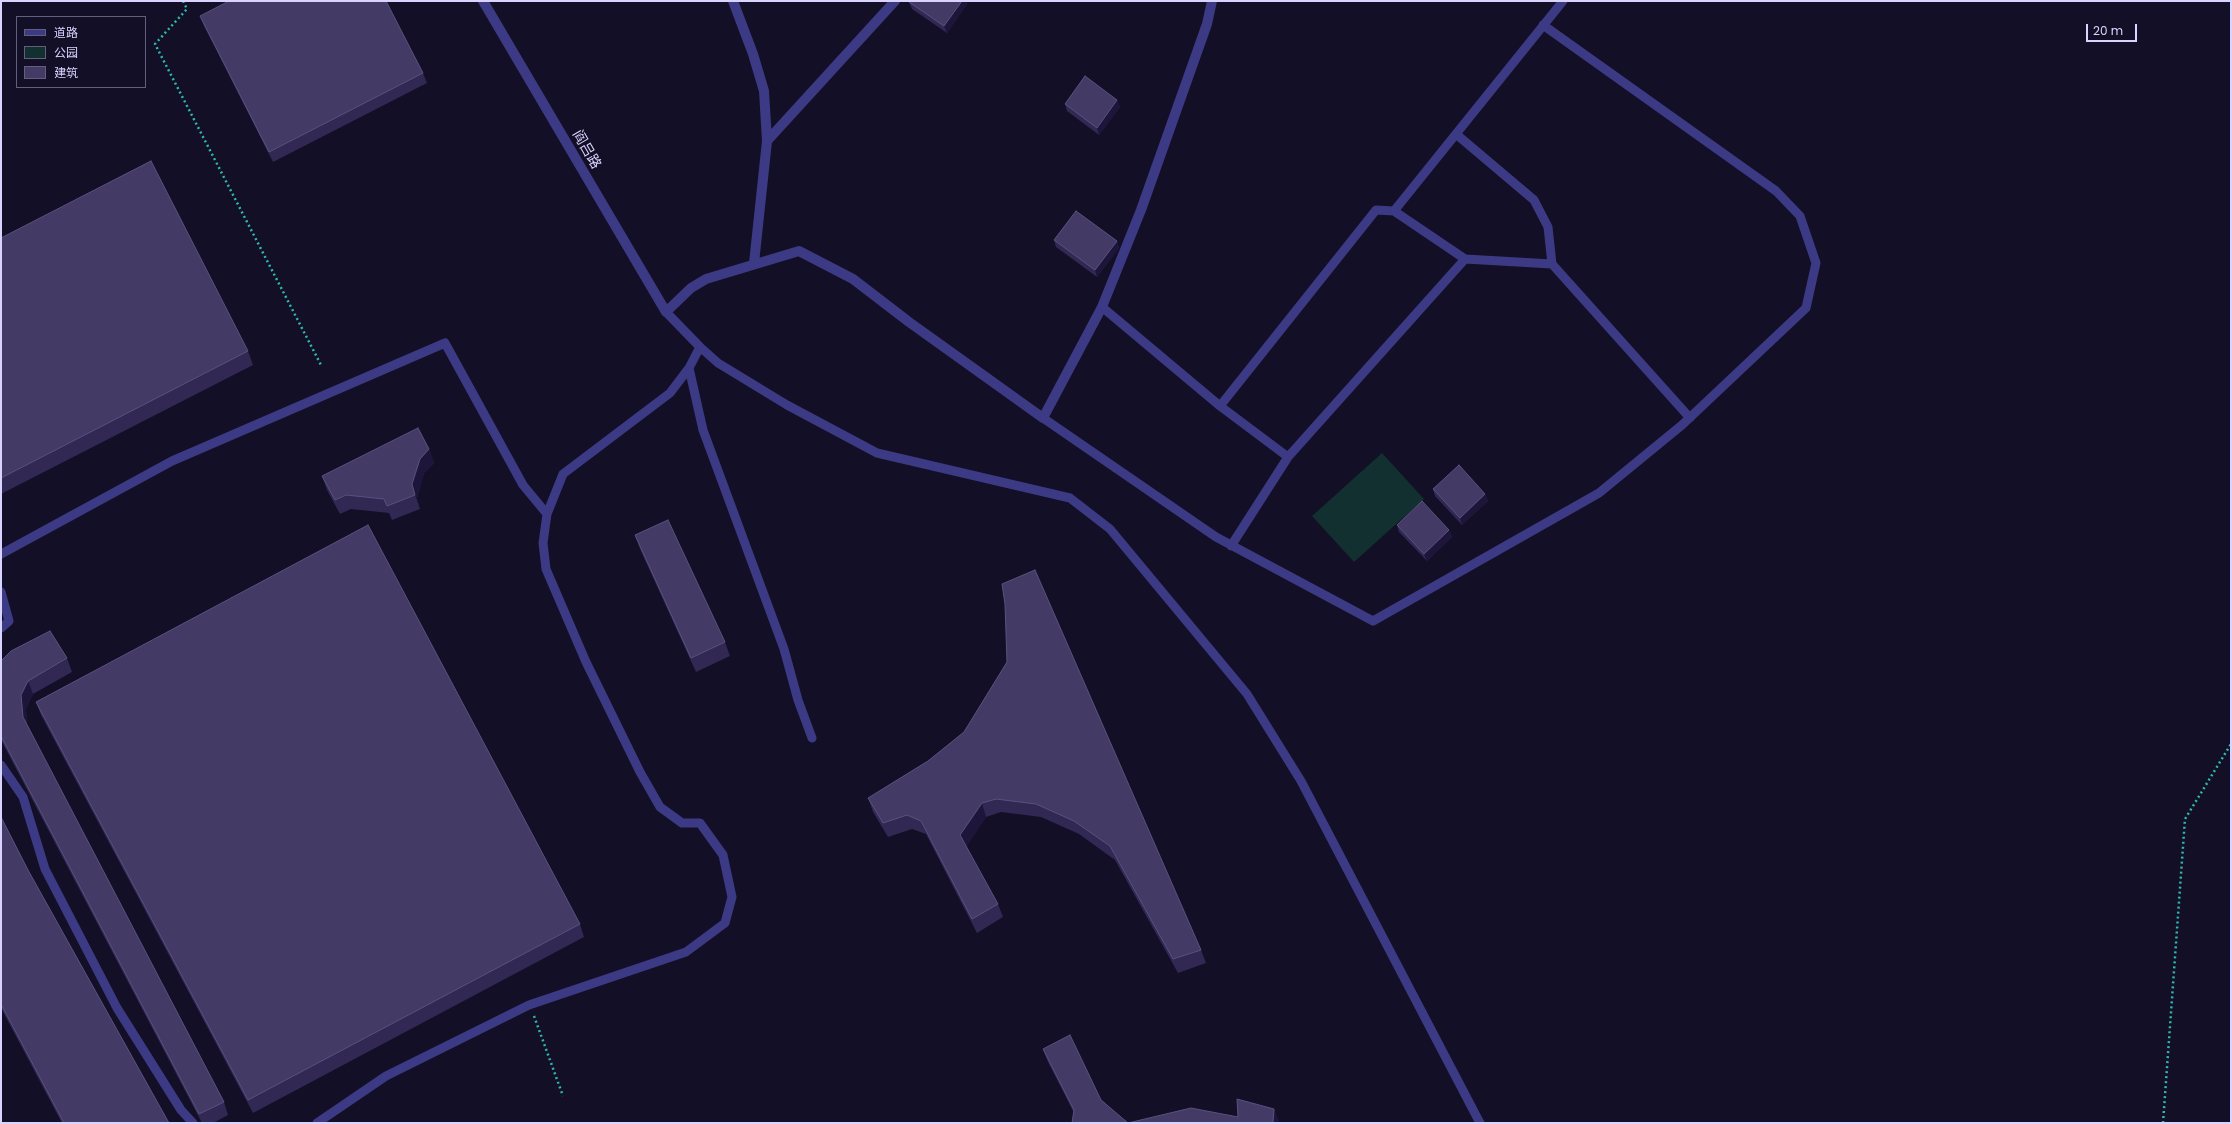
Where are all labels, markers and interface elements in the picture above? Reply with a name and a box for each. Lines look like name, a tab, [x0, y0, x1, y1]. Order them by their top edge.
legend	[16, 16, 146, 88]
scale bar	[2088, 16, 2139, 42]
text: 20 m	[2093, 22, 2123, 39]
text: 道路	[54, 24, 78, 41]
text: 公园	[54, 44, 78, 61]
text: 建筑	[54, 64, 78, 81]
street label: 阎吕路	[568, 128, 604, 172]

